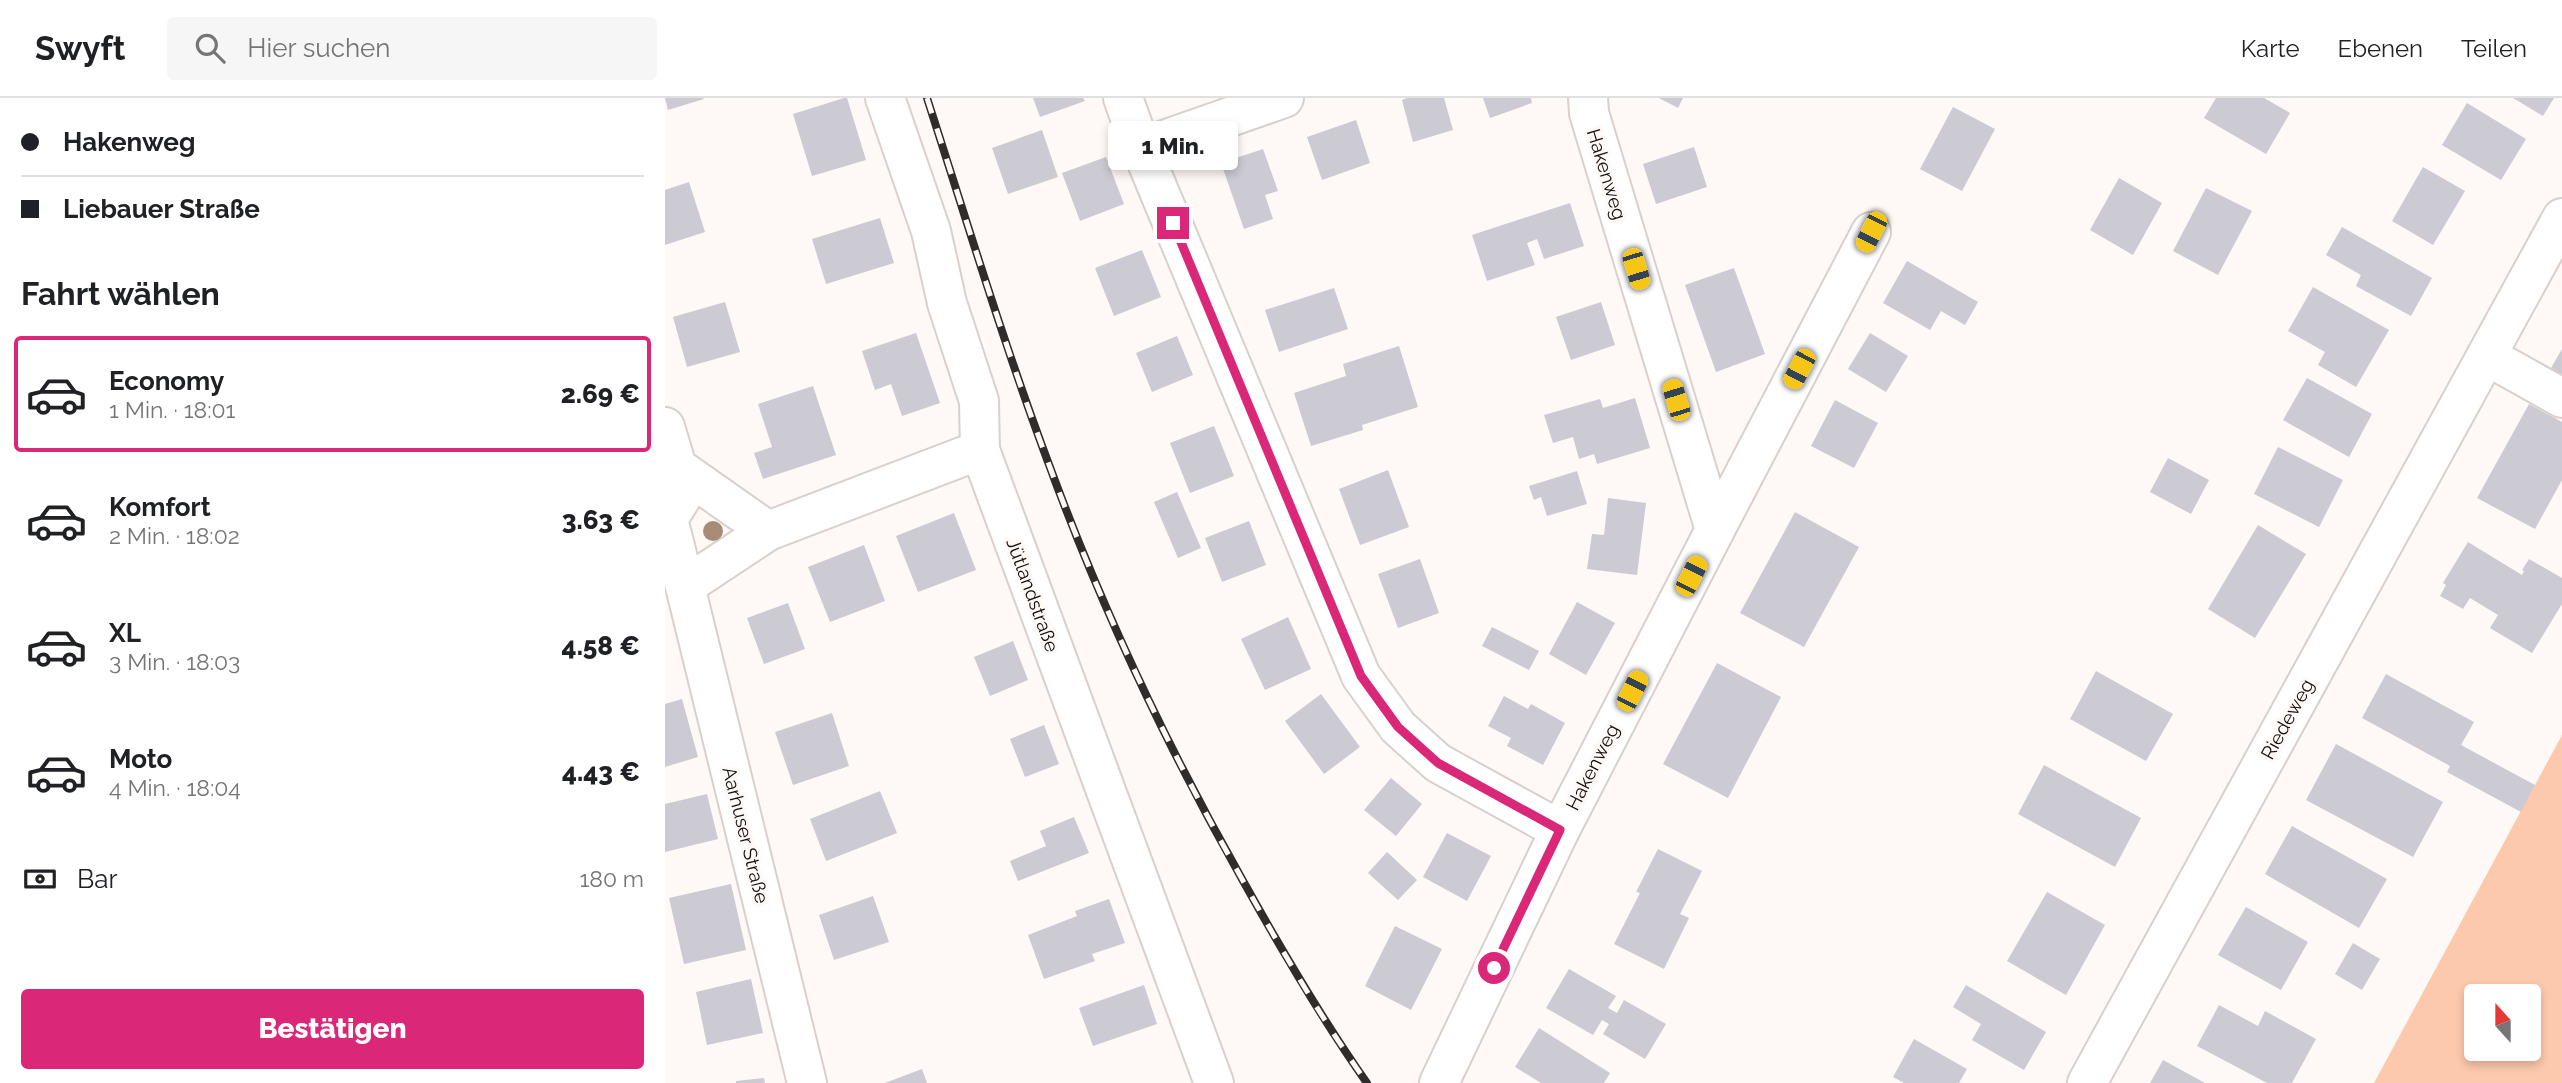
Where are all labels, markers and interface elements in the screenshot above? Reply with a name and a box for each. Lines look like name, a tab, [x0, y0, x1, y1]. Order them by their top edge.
search box	[167, 17, 657, 80]
text: Swyft	[35, 29, 125, 68]
icon: search	[191, 29, 229, 67]
text: Hier suchen	[247, 33, 390, 63]
text: Karte	[2241, 34, 2300, 63]
text: Ebenen	[2338, 34, 2423, 63]
text: Teilen	[2461, 34, 2527, 63]
callout: 1 Min.	[1108, 122, 1238, 170]
street label: Hakenweg	[1583, 126, 1631, 222]
text: Hakenweg	[63, 127, 195, 157]
text: 1 Min.	[1142, 132, 1204, 159]
text: Liebauer Straße	[63, 194, 260, 224]
route end	[1157, 207, 1189, 239]
car	[1853, 209, 1890, 255]
car	[1620, 246, 1653, 292]
text: Fahrt wählen	[21, 275, 220, 312]
car	[1780, 346, 1819, 392]
icon: car	[25, 363, 88, 426]
text: Economy	[109, 366, 224, 396]
car	[1660, 377, 1693, 423]
text: 2.69 €	[561, 379, 640, 409]
text: 1 Min. · 18:01	[109, 396, 235, 423]
icon: car	[25, 489, 88, 552]
text: Komfort	[109, 492, 211, 522]
text: 3.63 €	[562, 505, 640, 535]
text: 2 Min. · 18:02	[109, 522, 240, 549]
street label: Jütlandstraße	[1002, 535, 1064, 655]
car	[1673, 553, 1710, 599]
icon: car	[25, 615, 88, 678]
text: XL	[109, 618, 141, 648]
text: 4.58 €	[562, 631, 640, 661]
text: 3 Min. · 18:03	[109, 648, 240, 675]
car	[1614, 668, 1651, 714]
street label: Riedeweg	[2256, 675, 2318, 763]
street label: Hakenweg	[1561, 720, 1623, 814]
icon: car	[25, 741, 88, 804]
text: Moto	[109, 744, 172, 774]
text: 4.43 €	[562, 757, 640, 787]
street label: Aarhuser Straße	[718, 765, 774, 905]
text: 4 Min. · 18:04	[109, 774, 241, 801]
icon: cash	[21, 860, 59, 898]
text: Bar	[77, 864, 118, 894]
text: 180 m	[579, 865, 644, 892]
route start	[1478, 952, 1510, 984]
north arrow	[2464, 984, 2541, 1060]
map controls	[2464, 984, 2541, 1061]
button: Bestätigen	[21, 989, 644, 1069]

